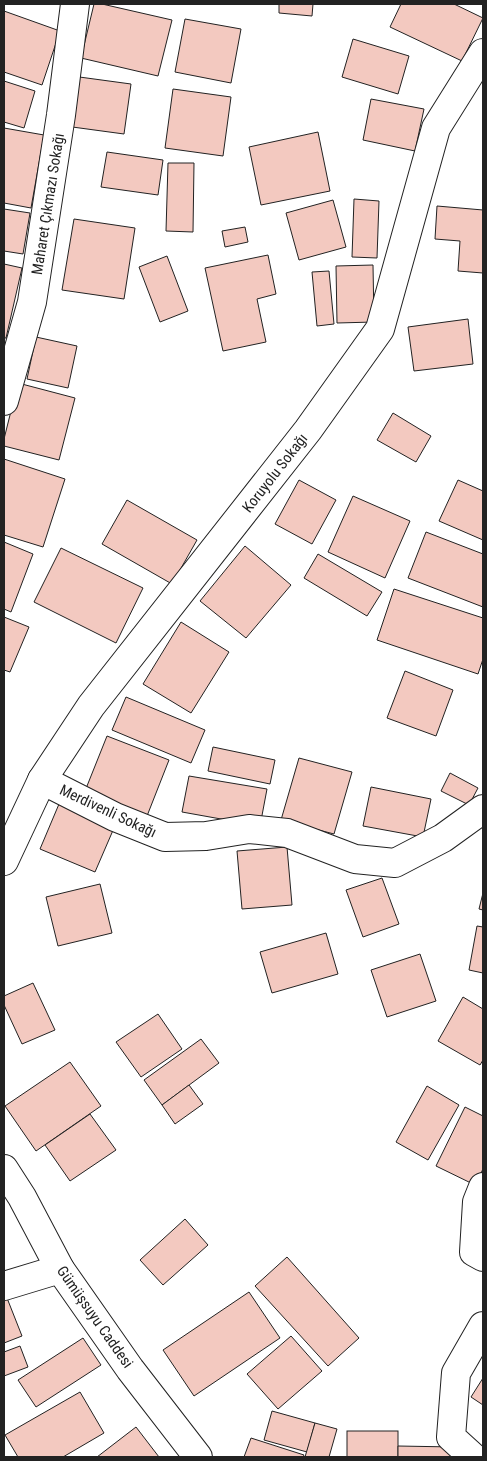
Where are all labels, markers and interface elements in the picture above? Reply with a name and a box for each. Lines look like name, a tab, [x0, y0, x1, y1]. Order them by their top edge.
street label: Maharet Çıkmazı Sokağı	[28, 132, 68, 276]
street label: Koruyolu Sokağı	[239, 430, 311, 516]
street label: Merdivenli Sokağı	[57, 781, 159, 841]
street label: Gümüşsuyu Caddesi	[53, 1263, 137, 1371]

